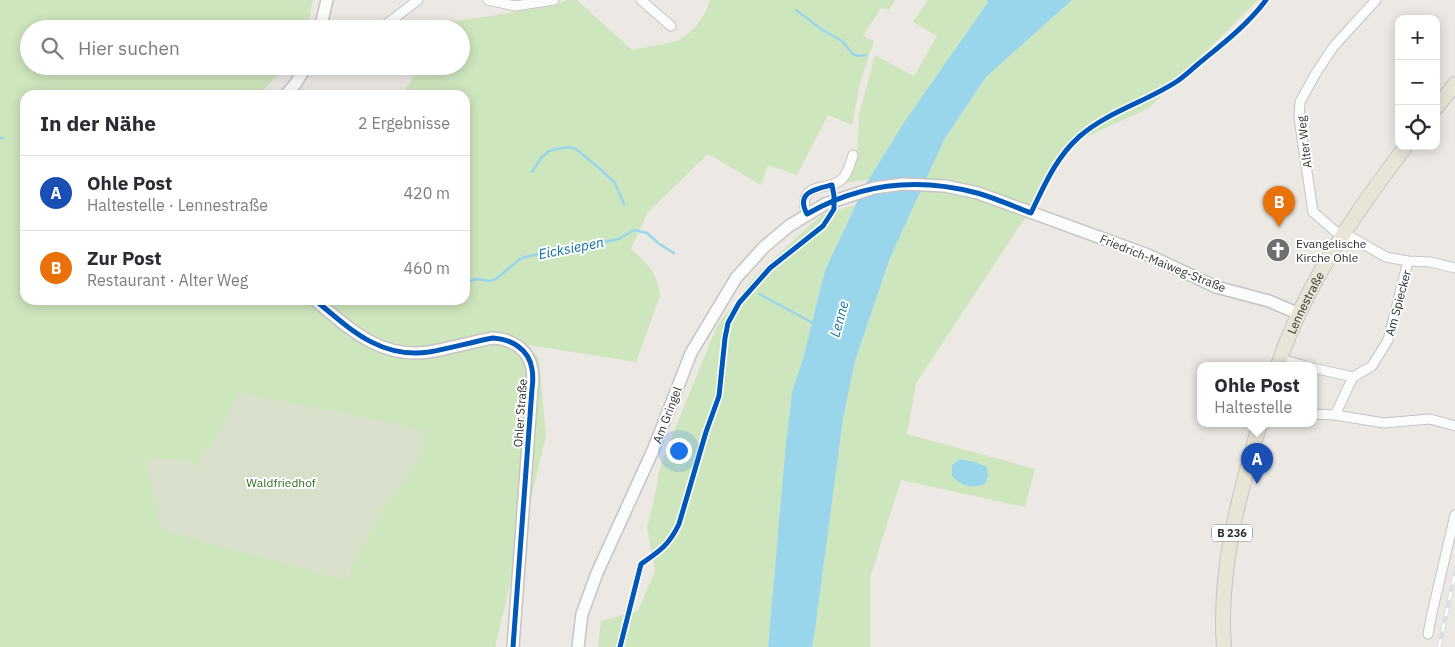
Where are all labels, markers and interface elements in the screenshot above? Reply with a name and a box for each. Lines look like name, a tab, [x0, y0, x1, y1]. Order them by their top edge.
map controls	[1395, 15, 1440, 150]
button: +	[1395, 15, 1440, 60]
search box	[20, 20, 470, 75]
icon: search	[38, 34, 66, 62]
text: Hier suchen	[78, 36, 180, 60]
button: −	[1395, 60, 1440, 105]
button: locate	[1395, 105, 1440, 150]
text: In der Nähe	[40, 109, 156, 137]
text: 2 Ergebnisse	[358, 113, 450, 133]
street label: Alter Weg	[1293, 114, 1315, 169]
text: Ohle Post	[87, 171, 172, 195]
text: A	[51, 183, 61, 203]
text: 420 m	[403, 183, 450, 203]
pin: B	[1263, 186, 1295, 227]
text: Haltestelle · Lennestraße	[87, 195, 268, 215]
street label: Friedrich-Maiweg-Straße	[1098, 231, 1229, 295]
water label: Eicksiepen	[537, 233, 605, 263]
place label: Evangelische Kirche Ohle	[1296, 236, 1367, 265]
church icon: Evangelische Kirche Ohle	[1265, 237, 1291, 263]
text: Zur Post	[87, 246, 161, 270]
text: B	[51, 258, 61, 278]
text: 460 m	[403, 258, 450, 278]
street label: Lennestraße	[1283, 268, 1327, 336]
street label: Am Spiecker	[1382, 268, 1414, 338]
text: Restaurant · Alter Weg	[87, 270, 248, 290]
water label: Lenne	[826, 299, 852, 339]
popup	[1197, 362, 1317, 427]
text: Ohle Post	[1214, 373, 1300, 397]
street label: Ohler Straße	[510, 378, 530, 448]
street label: Am Gringel	[649, 384, 685, 446]
text: Haltestelle	[1214, 397, 1292, 417]
your location	[666, 438, 692, 464]
pin: A	[1241, 443, 1273, 484]
park label: Waldfriedhof	[246, 475, 316, 490]
road number: B 236	[1212, 524, 1252, 542]

